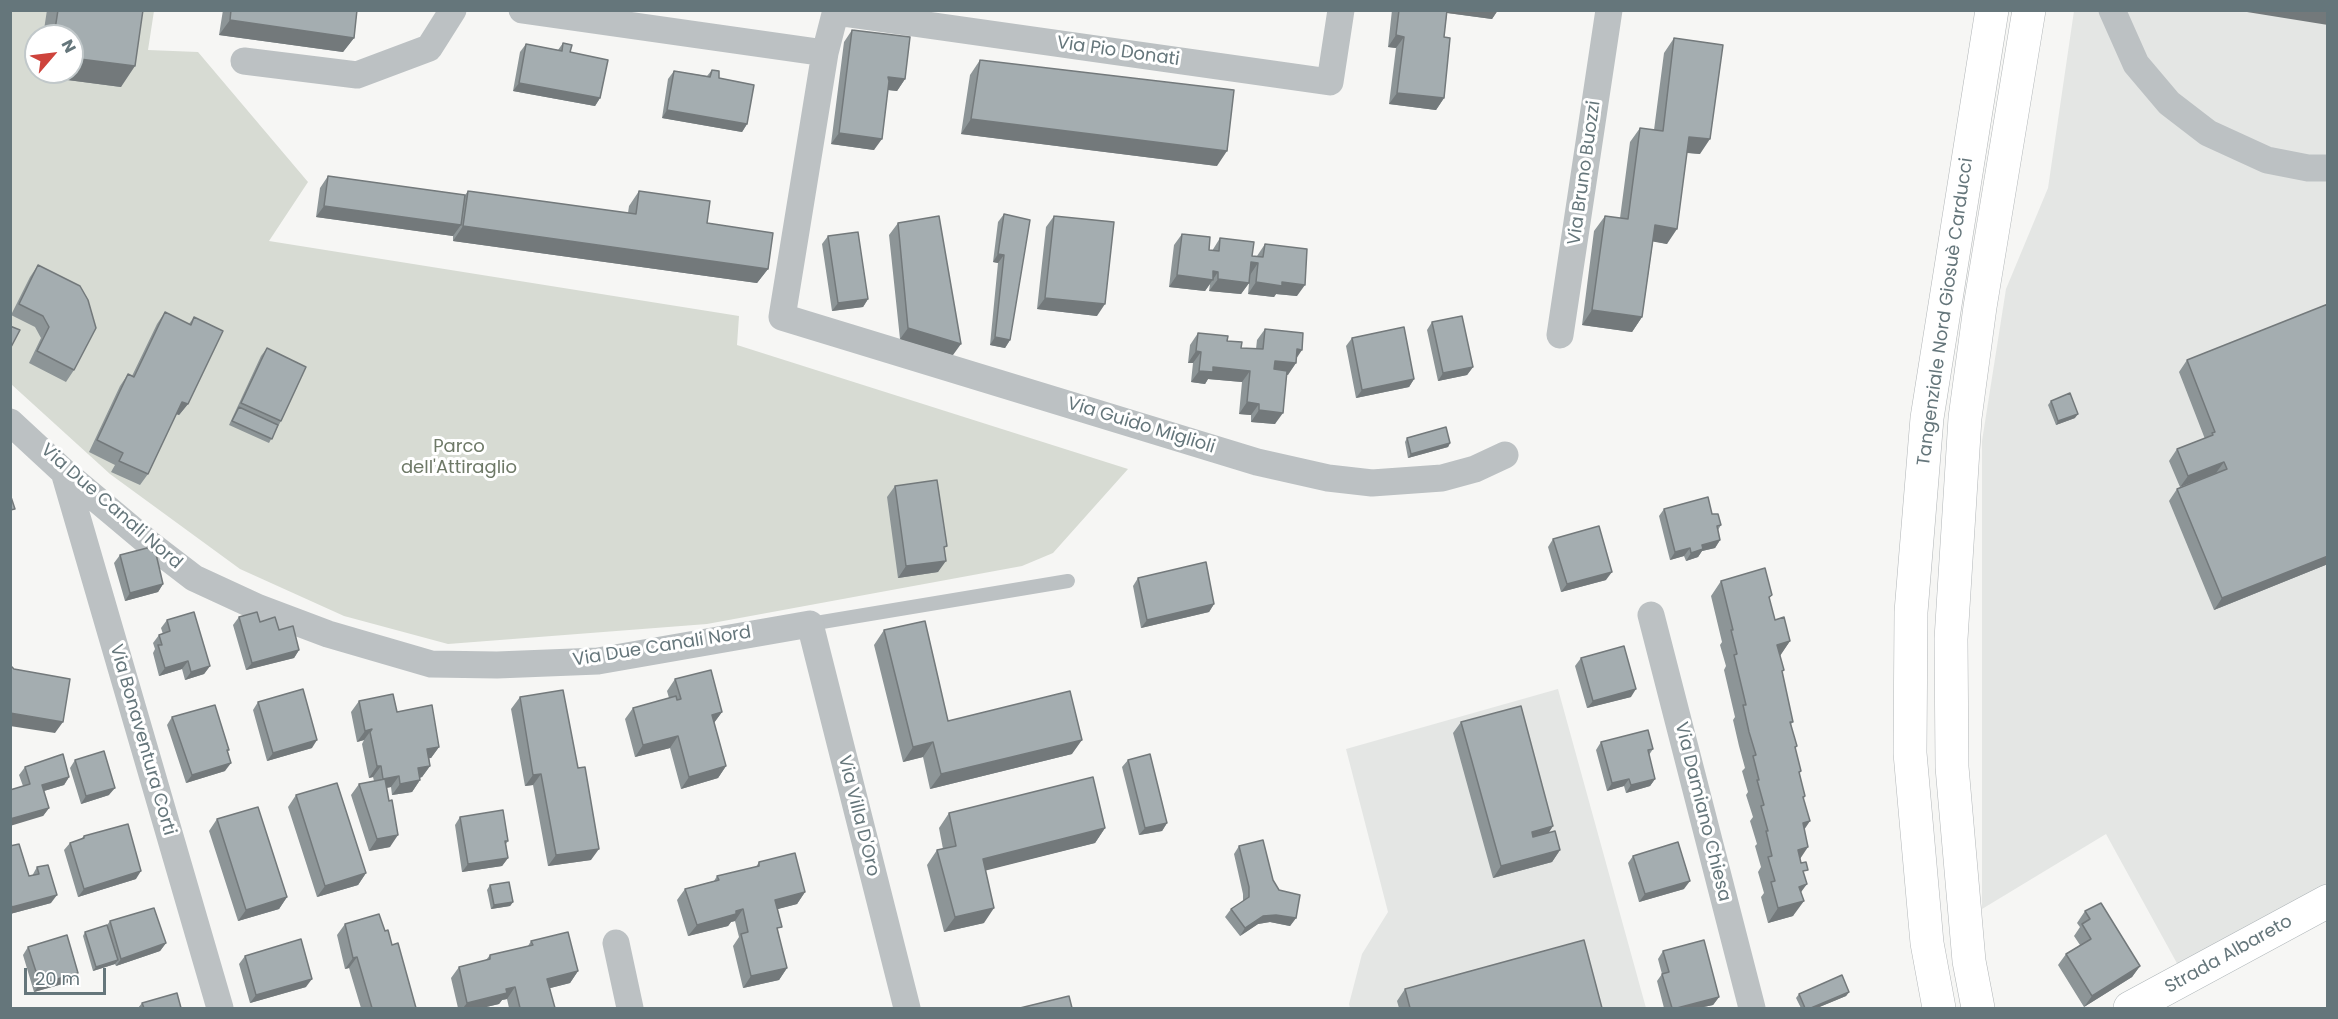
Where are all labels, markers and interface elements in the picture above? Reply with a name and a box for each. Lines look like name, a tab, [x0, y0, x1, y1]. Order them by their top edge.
north arrow	[24, 24, 84, 84]
street label: Via Pio Donati	[1055, 33, 1181, 71]
text: N	[56, 36, 82, 57]
street label: Via Bruno Buozzi	[1564, 99, 1606, 247]
street label: Tangenziale Nord Giosuè Carducci	[1914, 157, 1978, 467]
street label: Via Guido Miglioli	[1065, 393, 1217, 459]
park label: Parco dell'Attiraglio	[401, 436, 517, 478]
street label: Via Due Canali Nord	[36, 440, 186, 574]
street label: Via Due Canali Nord	[571, 622, 753, 672]
street label: Via Bonaventura Corti	[104, 642, 180, 838]
street label: Via Damiano Chiesa	[1669, 720, 1735, 904]
street label: Via Villa D'Oro	[833, 753, 883, 879]
street label: Strada Albareto	[2162, 911, 2296, 999]
scale bar	[27, 956, 110, 994]
text: 20 m	[35, 966, 80, 991]

